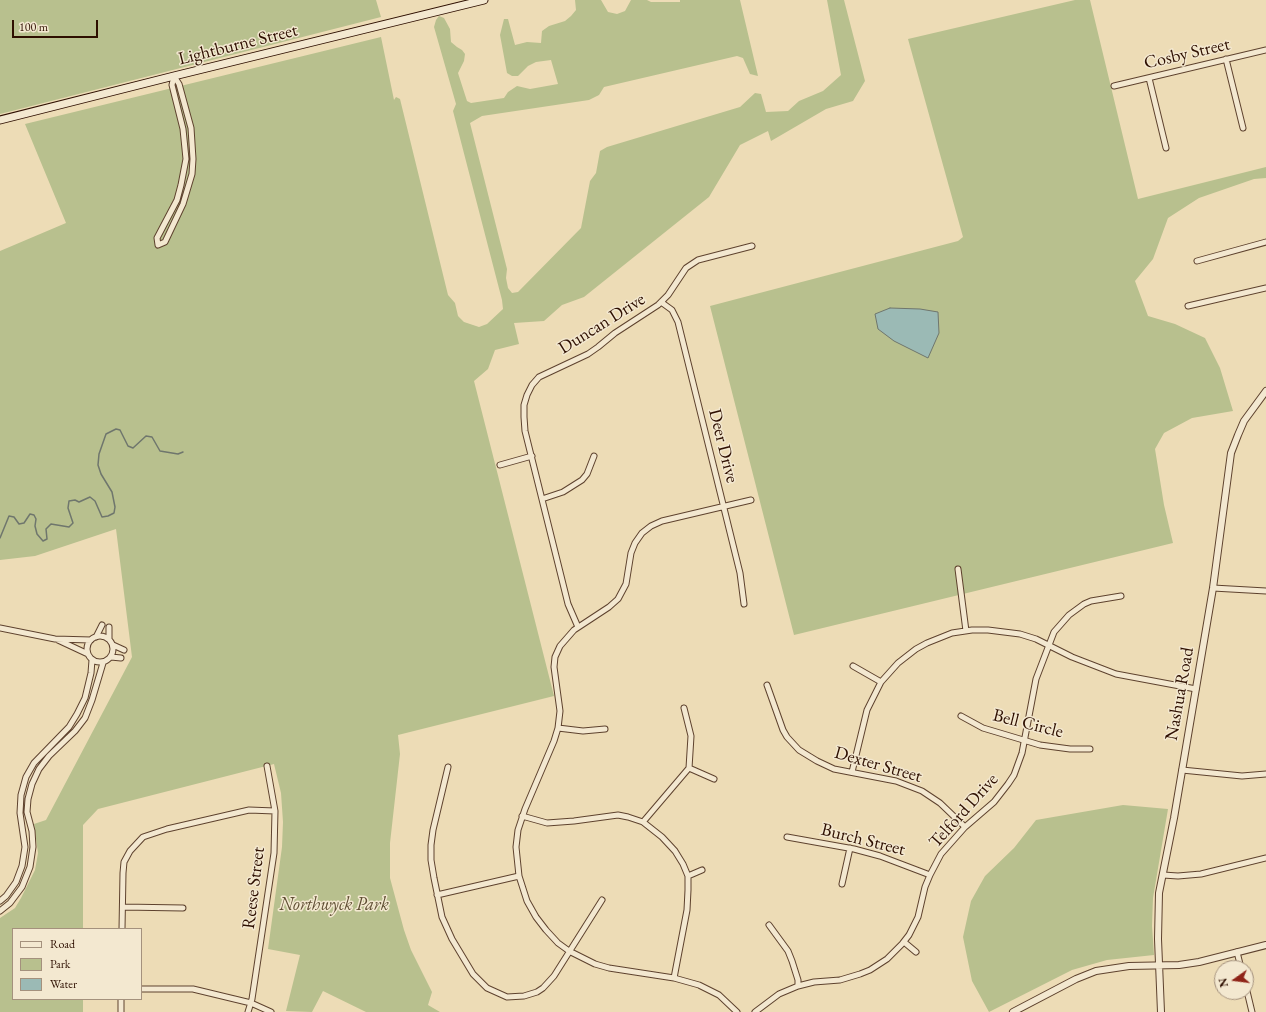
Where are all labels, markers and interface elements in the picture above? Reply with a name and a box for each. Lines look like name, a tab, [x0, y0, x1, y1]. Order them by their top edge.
scale bar	[14, 12, 100, 38]
text: 100 m	[19, 19, 48, 35]
street label: Lightburne Street	[176, 20, 300, 70]
street label: Cosby Street	[1142, 34, 1232, 74]
street label: Duncan Drive	[555, 289, 649, 359]
street label: Deer Drive	[703, 407, 743, 485]
street label: Nashua Road	[1161, 646, 1199, 742]
street label: Bell Circle	[991, 705, 1065, 743]
street label: Dexter Street	[832, 742, 924, 788]
street label: Telford Drive	[925, 769, 1003, 853]
street label: Burch Street	[819, 819, 907, 861]
street label: Reese Street	[238, 846, 270, 930]
park label: Northwyck Park	[279, 894, 389, 916]
legend	[12, 928, 142, 1000]
text: Road	[50, 936, 75, 952]
text: Park	[50, 956, 70, 972]
north arrow	[1214, 960, 1254, 1000]
text: Water	[50, 976, 77, 992]
text: N	[1215, 977, 1231, 989]

